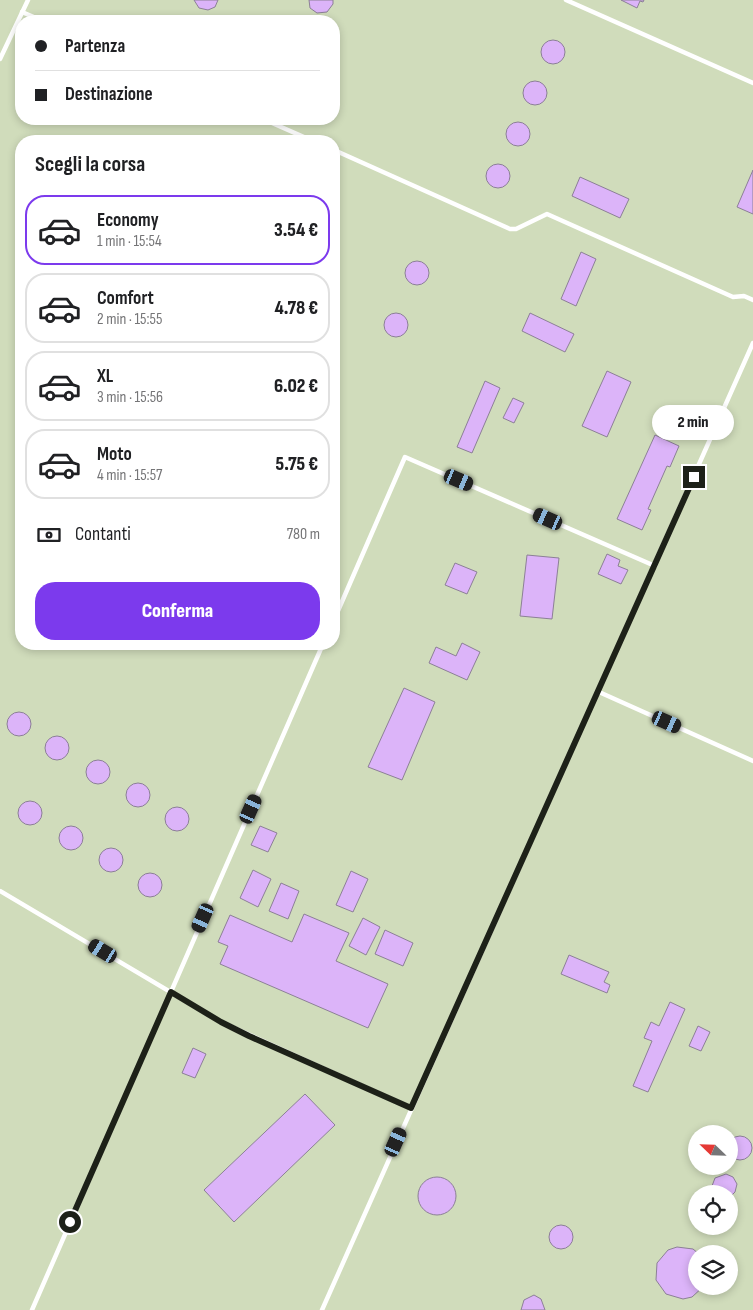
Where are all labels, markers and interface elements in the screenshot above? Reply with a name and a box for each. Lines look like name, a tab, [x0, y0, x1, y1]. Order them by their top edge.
text: Partenza	[65, 35, 125, 58]
text: Destinazione	[65, 83, 153, 106]
text: Scegli la corsa	[35, 151, 145, 178]
icon: car	[37, 208, 82, 253]
text: Economy	[97, 209, 159, 232]
text: 3.54 €	[274, 219, 318, 242]
text: 1 min · 15:54	[97, 232, 162, 251]
icon: car	[37, 286, 82, 331]
text: Comfort	[97, 287, 154, 310]
text: 4.78 €	[274, 297, 318, 320]
text: 2 min · 15:55	[97, 310, 162, 329]
icon: car	[37, 364, 82, 409]
text: XL	[97, 365, 113, 388]
text: 6.02 €	[274, 375, 318, 398]
text: 3 min · 15:56	[97, 388, 163, 407]
callout: 2 min	[653, 404, 735, 440]
text: 2 min	[677, 413, 709, 432]
icon: car	[37, 442, 82, 487]
text: Moto	[97, 443, 132, 466]
text: 5.75 €	[276, 453, 318, 476]
text: 4 min · 15:57	[97, 466, 162, 485]
route end	[683, 466, 705, 488]
car	[442, 467, 475, 493]
car	[531, 506, 564, 532]
icon: cash	[35, 521, 63, 549]
text: Contanti	[75, 523, 131, 546]
text: 780 m	[287, 525, 320, 544]
button: Conferma	[35, 582, 320, 640]
car	[650, 709, 683, 735]
car	[238, 792, 263, 826]
car	[190, 901, 215, 935]
car	[86, 937, 119, 965]
car	[383, 1125, 408, 1159]
north arrow	[688, 1125, 738, 1175]
map controls	[688, 1125, 738, 1295]
button: locate	[688, 1185, 738, 1235]
route start	[59, 1211, 81, 1233]
button: layers	[688, 1245, 738, 1295]

